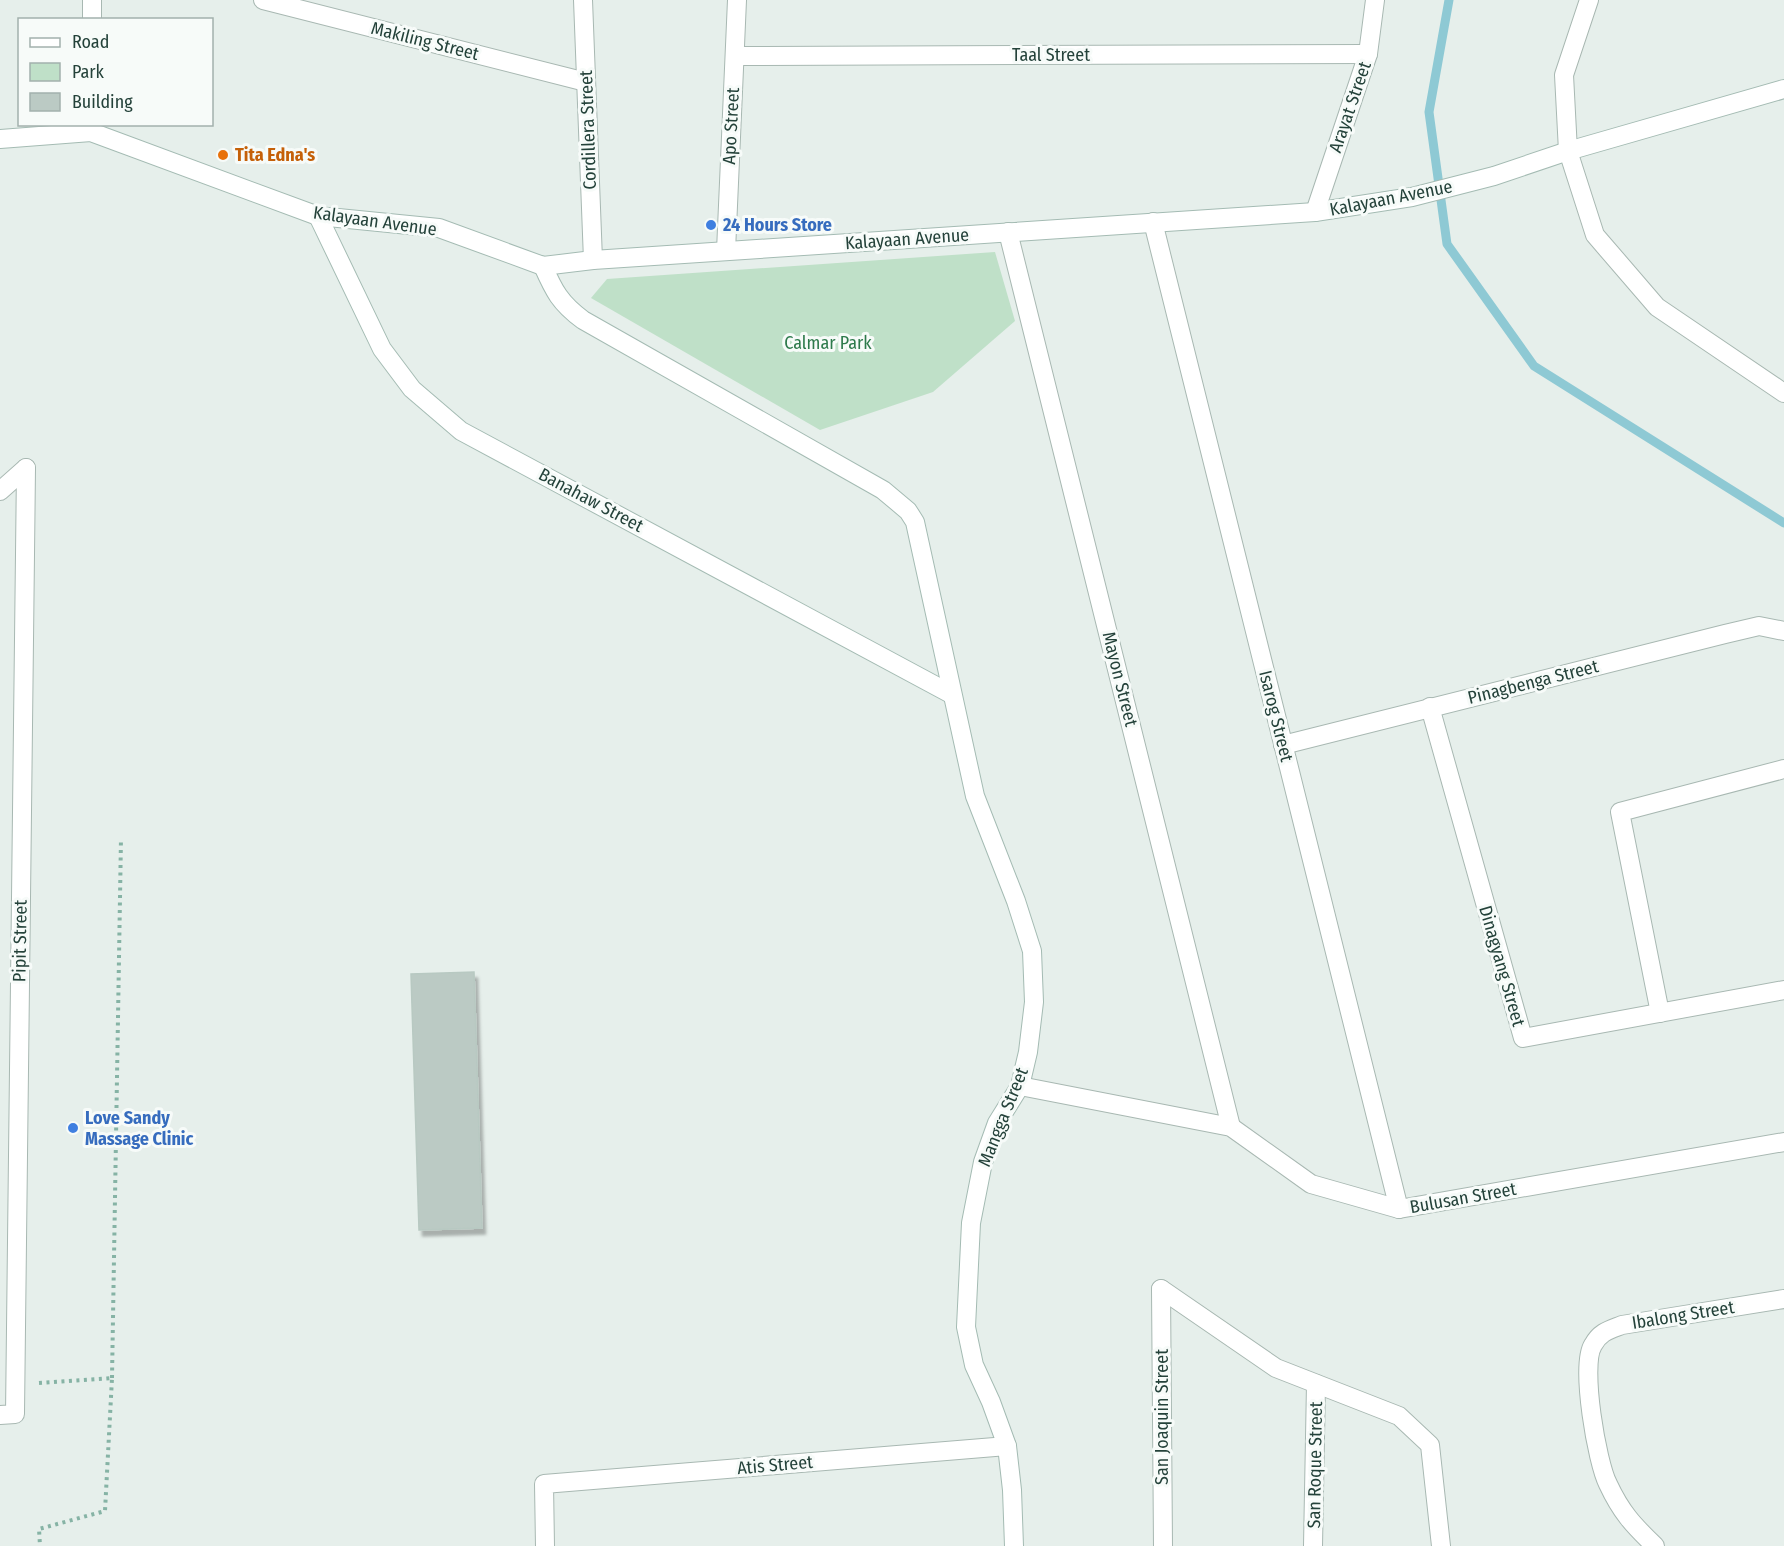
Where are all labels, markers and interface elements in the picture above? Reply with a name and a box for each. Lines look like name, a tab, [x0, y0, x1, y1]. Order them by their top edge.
street label: Makiling Street	[369, 17, 481, 65]
legend	[18, 18, 213, 126]
text: Road	[72, 31, 109, 53]
street label: Taal Street	[1012, 44, 1090, 66]
street label: Arayat Street	[1324, 59, 1376, 155]
text: Park	[72, 61, 105, 83]
street label: Cordillera Street	[575, 70, 601, 190]
street label: Apo Street	[718, 87, 744, 165]
text: Building	[72, 91, 133, 113]
place label: Tita Edna's	[235, 144, 315, 166]
marker: Tita Edna's	[216, 148, 230, 162]
street label: Kalayaan Avenue	[1328, 175, 1454, 221]
street label: Kalayaan Avenue	[312, 201, 438, 241]
place label: 24 Hours Store	[722, 214, 832, 236]
marker: 24 Hours Store	[704, 218, 718, 232]
street label: Kalayaan Avenue	[844, 224, 970, 254]
park label: Calmar Park	[784, 332, 872, 354]
street label: Banahaw Street	[535, 463, 647, 537]
street label: Mayon Street	[1098, 629, 1142, 729]
street label: Pinagbenga Street	[1465, 655, 1601, 709]
street label: Isarog Street	[1254, 668, 1298, 764]
street label: Pipit Street	[8, 899, 32, 982]
street label: Dinagyang Street	[1474, 903, 1530, 1029]
street label: Mangga Street	[973, 1064, 1033, 1170]
place label: Love Sandy Massage Clinic	[85, 1107, 193, 1150]
marker: Love Sandy Massage Clinic	[66, 1121, 80, 1135]
street label: Bulusan Street	[1408, 1178, 1518, 1218]
street label: Ibalong Street	[1630, 1296, 1736, 1334]
street label: San Joaquin Street	[1151, 1349, 1173, 1485]
street label: San Roque Street	[1303, 1401, 1327, 1529]
street label: Atis Street	[736, 1451, 814, 1479]

